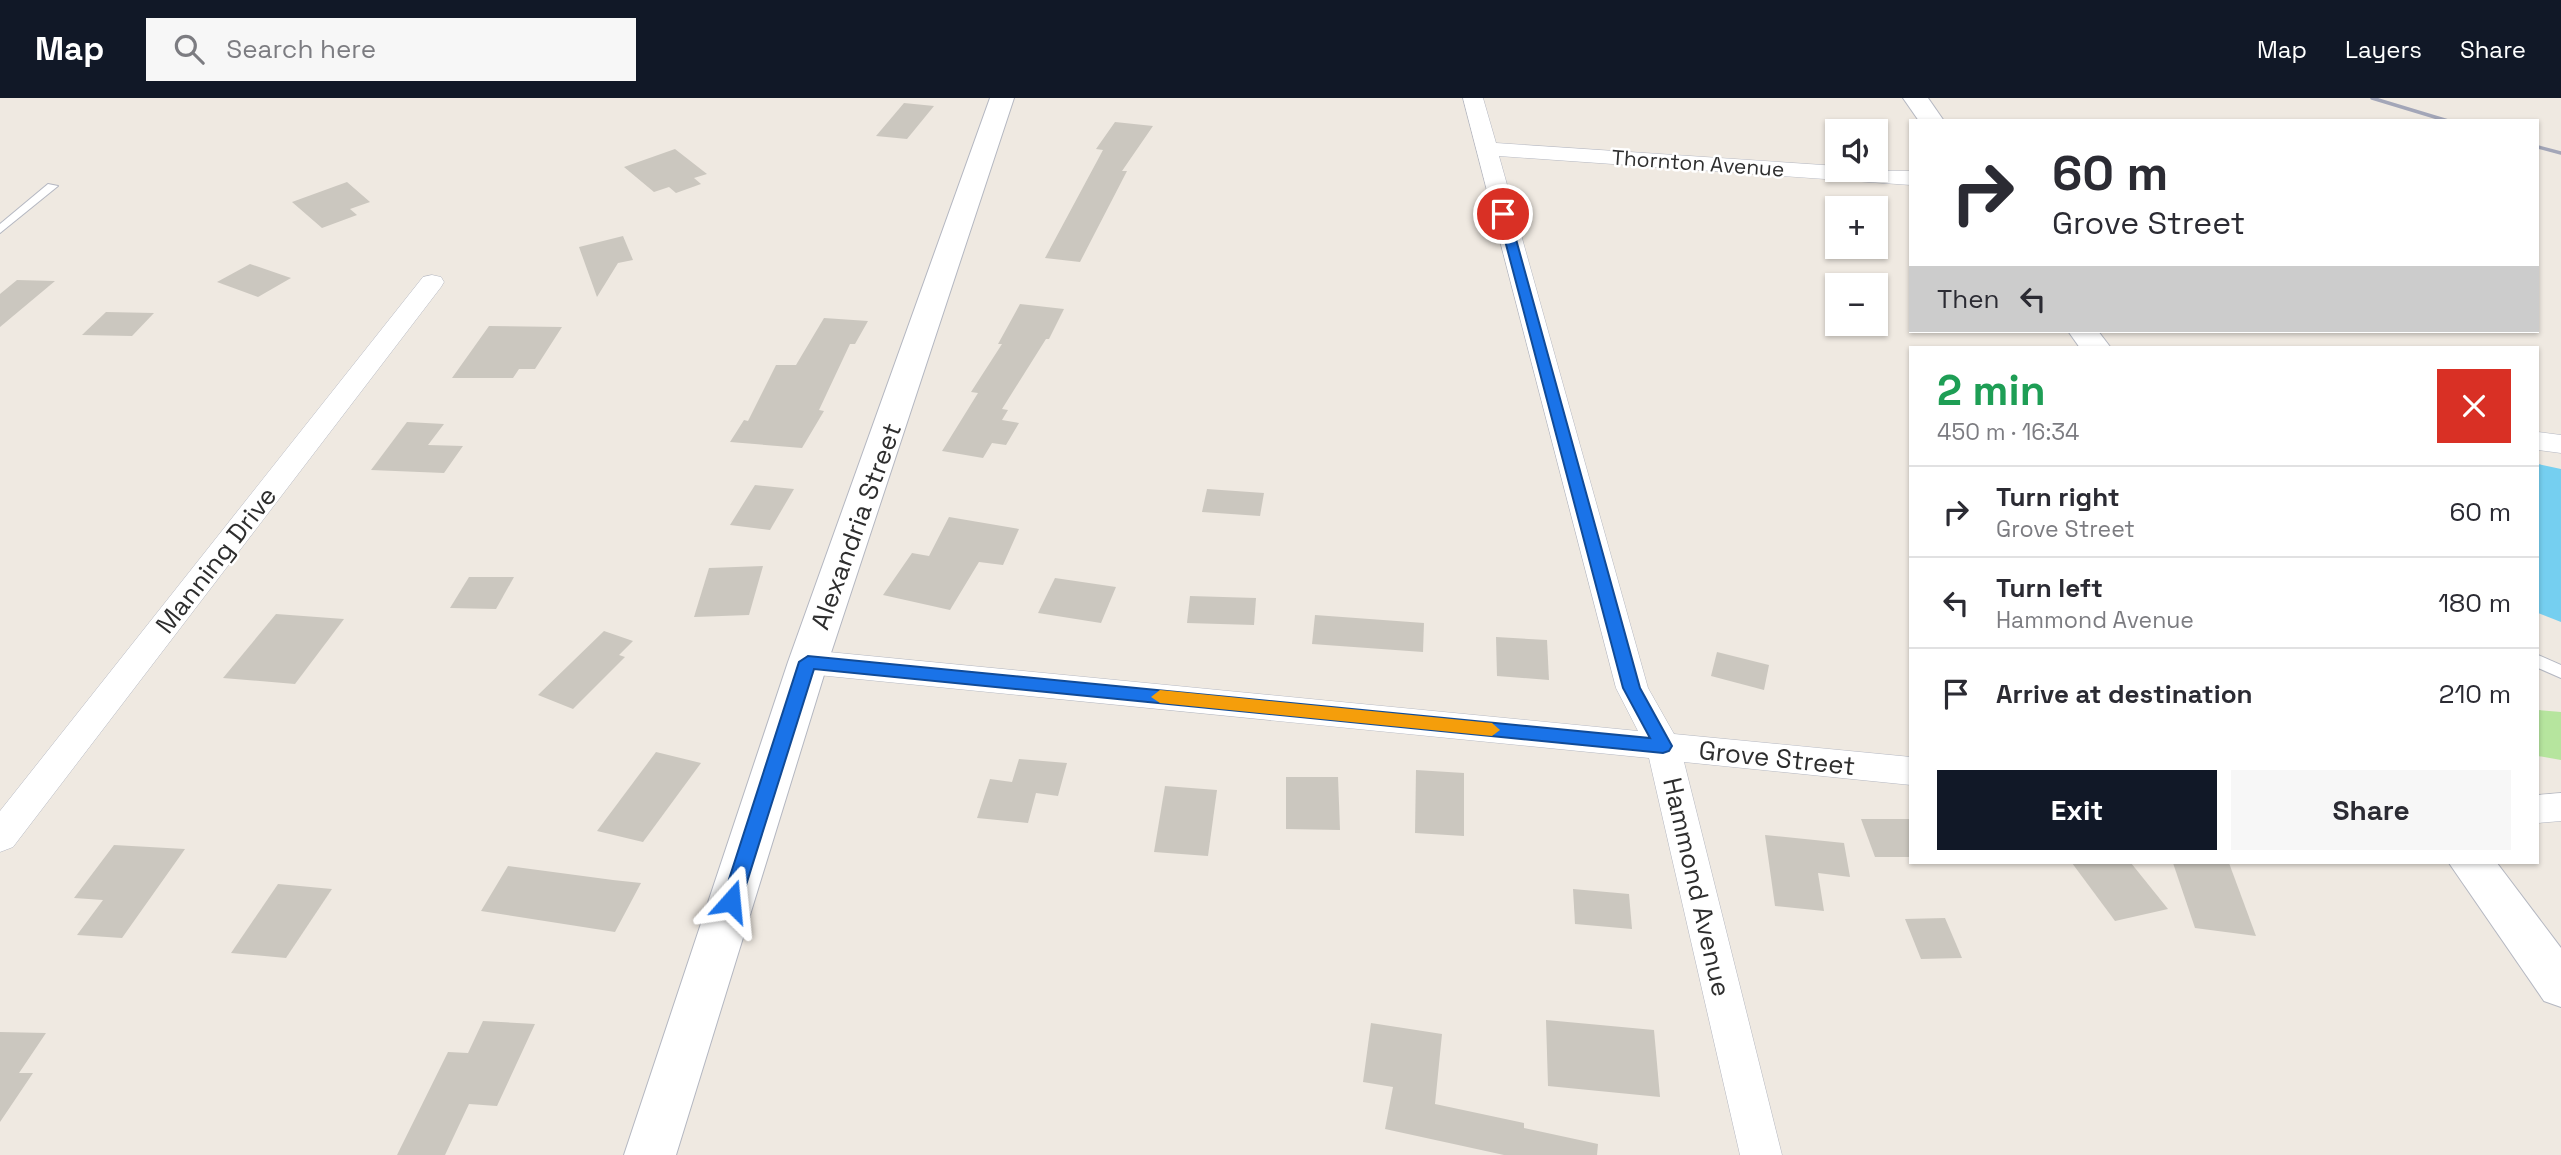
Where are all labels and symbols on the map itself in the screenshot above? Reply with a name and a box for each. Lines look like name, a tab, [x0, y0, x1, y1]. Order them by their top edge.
street label: Thornton Avenue	[1611, 143, 1785, 183]
pin	[1473, 184, 1533, 244]
street label: Alexandria Street	[803, 418, 909, 634]
street label: Manning Drive	[148, 480, 284, 640]
street label: Grove Street	[1697, 733, 1857, 783]
street label: Hammond Avenue	[1655, 774, 1739, 1000]
position arrow	[694, 864, 768, 938]

